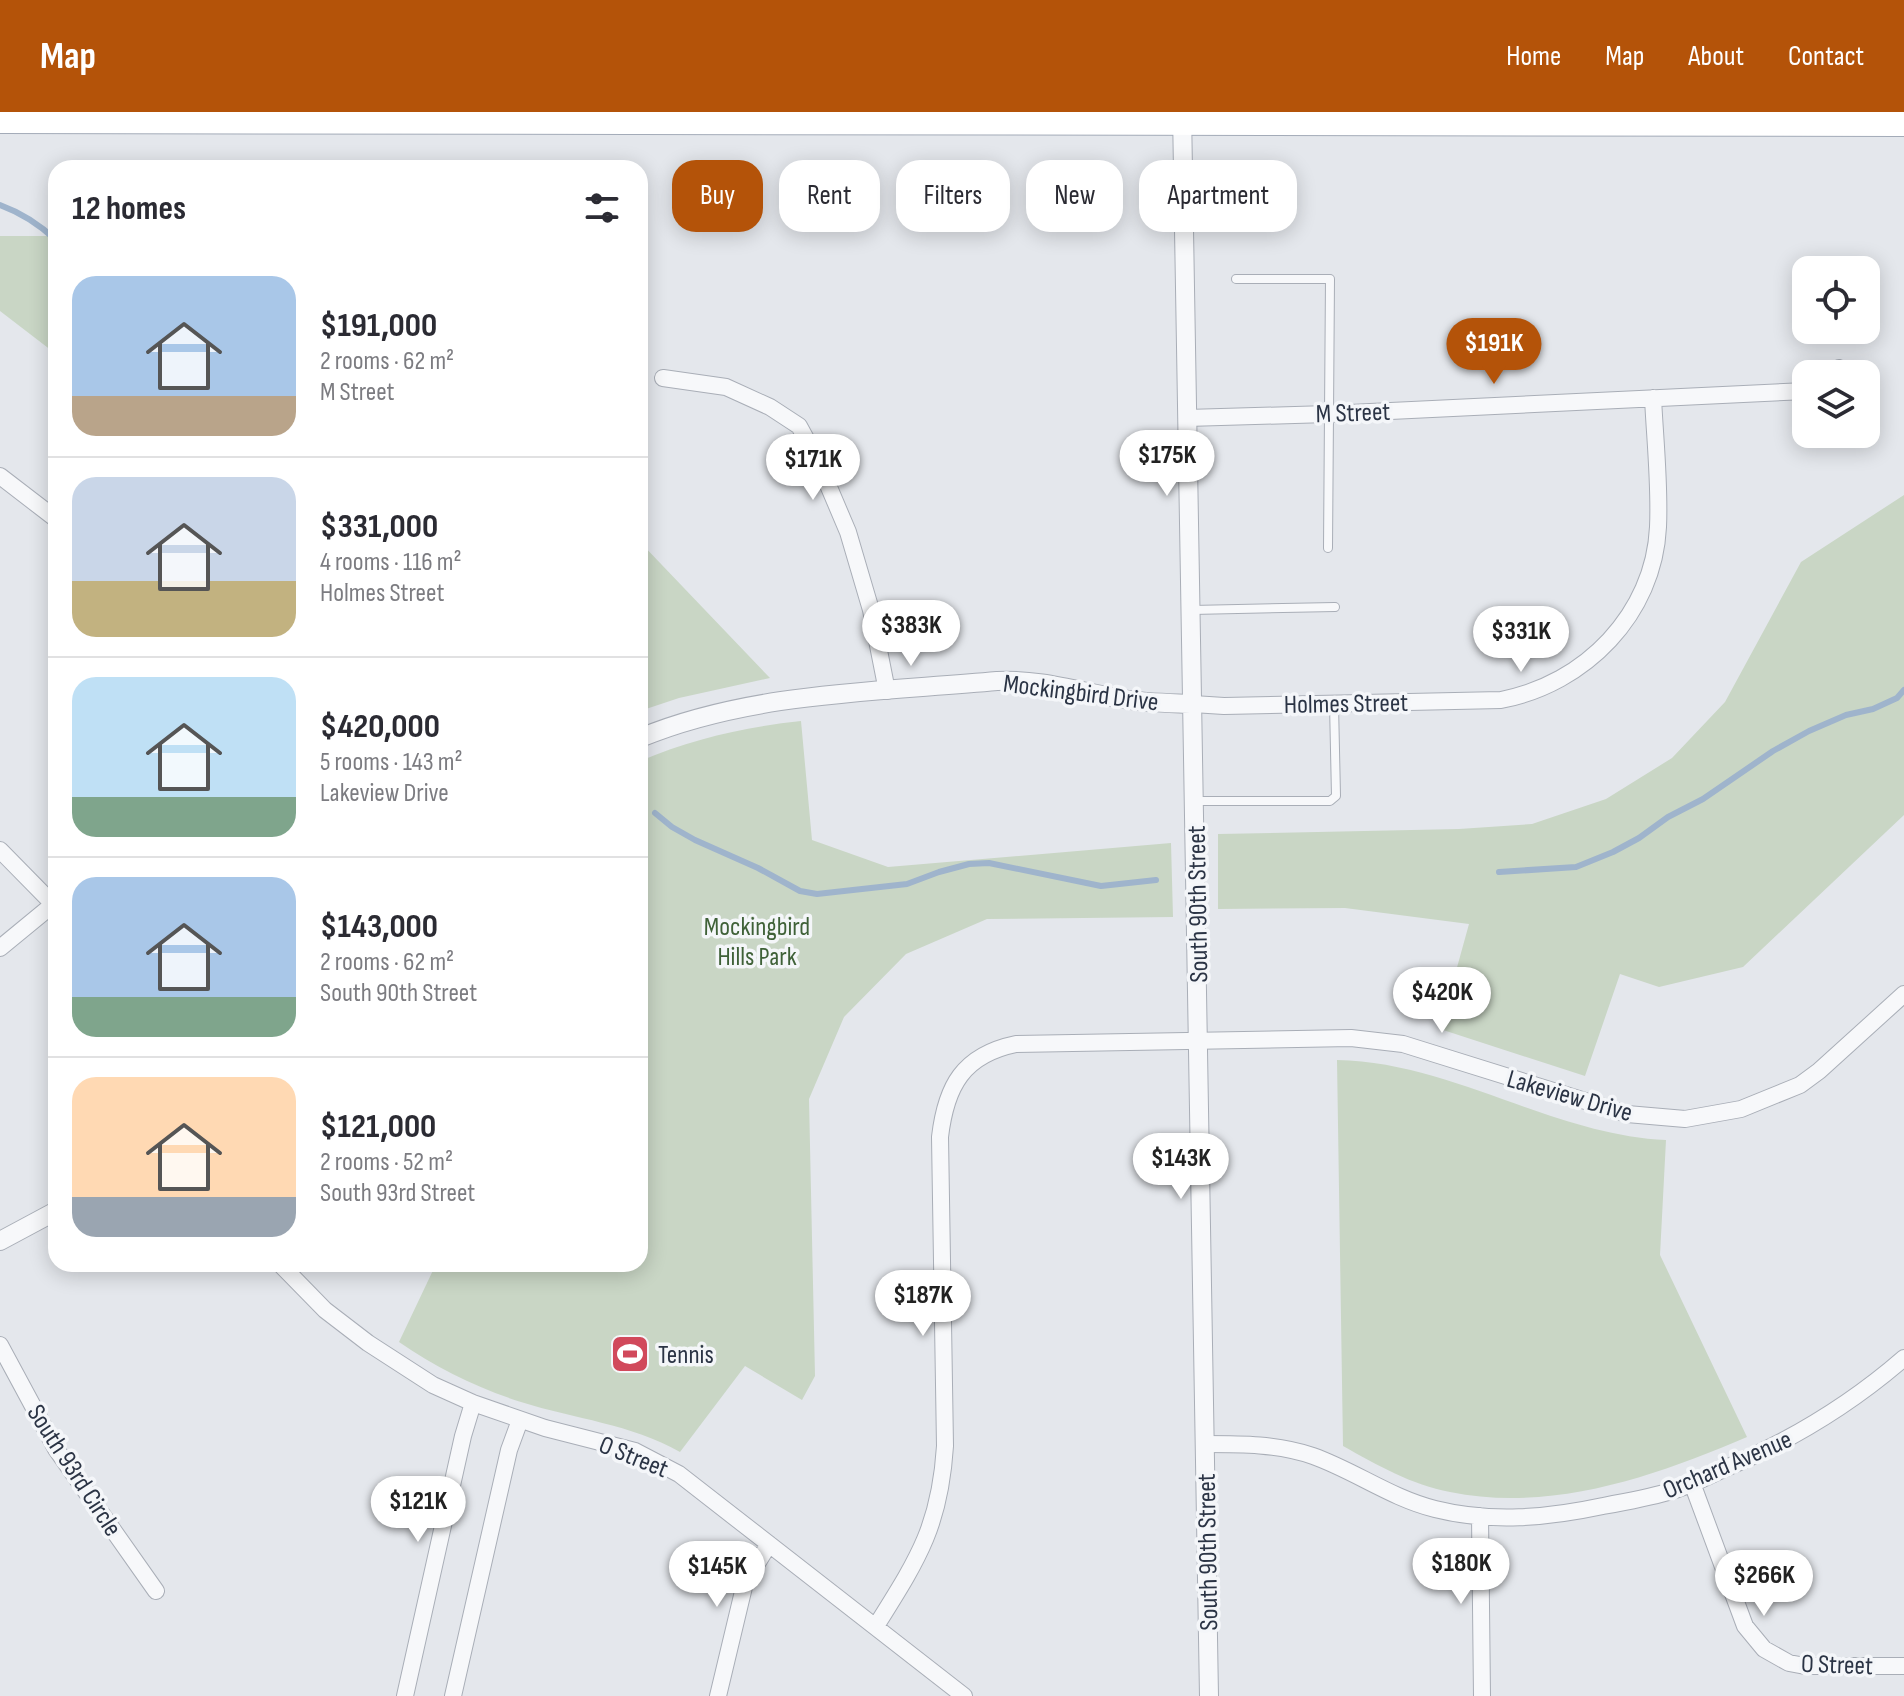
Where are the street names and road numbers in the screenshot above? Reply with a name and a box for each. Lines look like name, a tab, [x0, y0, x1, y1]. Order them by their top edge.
street label: M Street	[1315, 397, 1391, 430]
street label: Mockingbird Drive	[1002, 669, 1160, 718]
street label: Holmes Street	[1284, 688, 1409, 721]
street label: South 90th Street	[1182, 825, 1215, 983]
street label: Lakeview Drive	[1503, 1064, 1636, 1129]
street label: South 93rd Circle	[20, 1399, 128, 1542]
street label: Orchard Avenue	[1658, 1424, 1797, 1506]
street label: O Street	[594, 1430, 673, 1485]
street label: South 90th Street	[1192, 1473, 1225, 1631]
street label: O Street	[1801, 1649, 1873, 1682]

